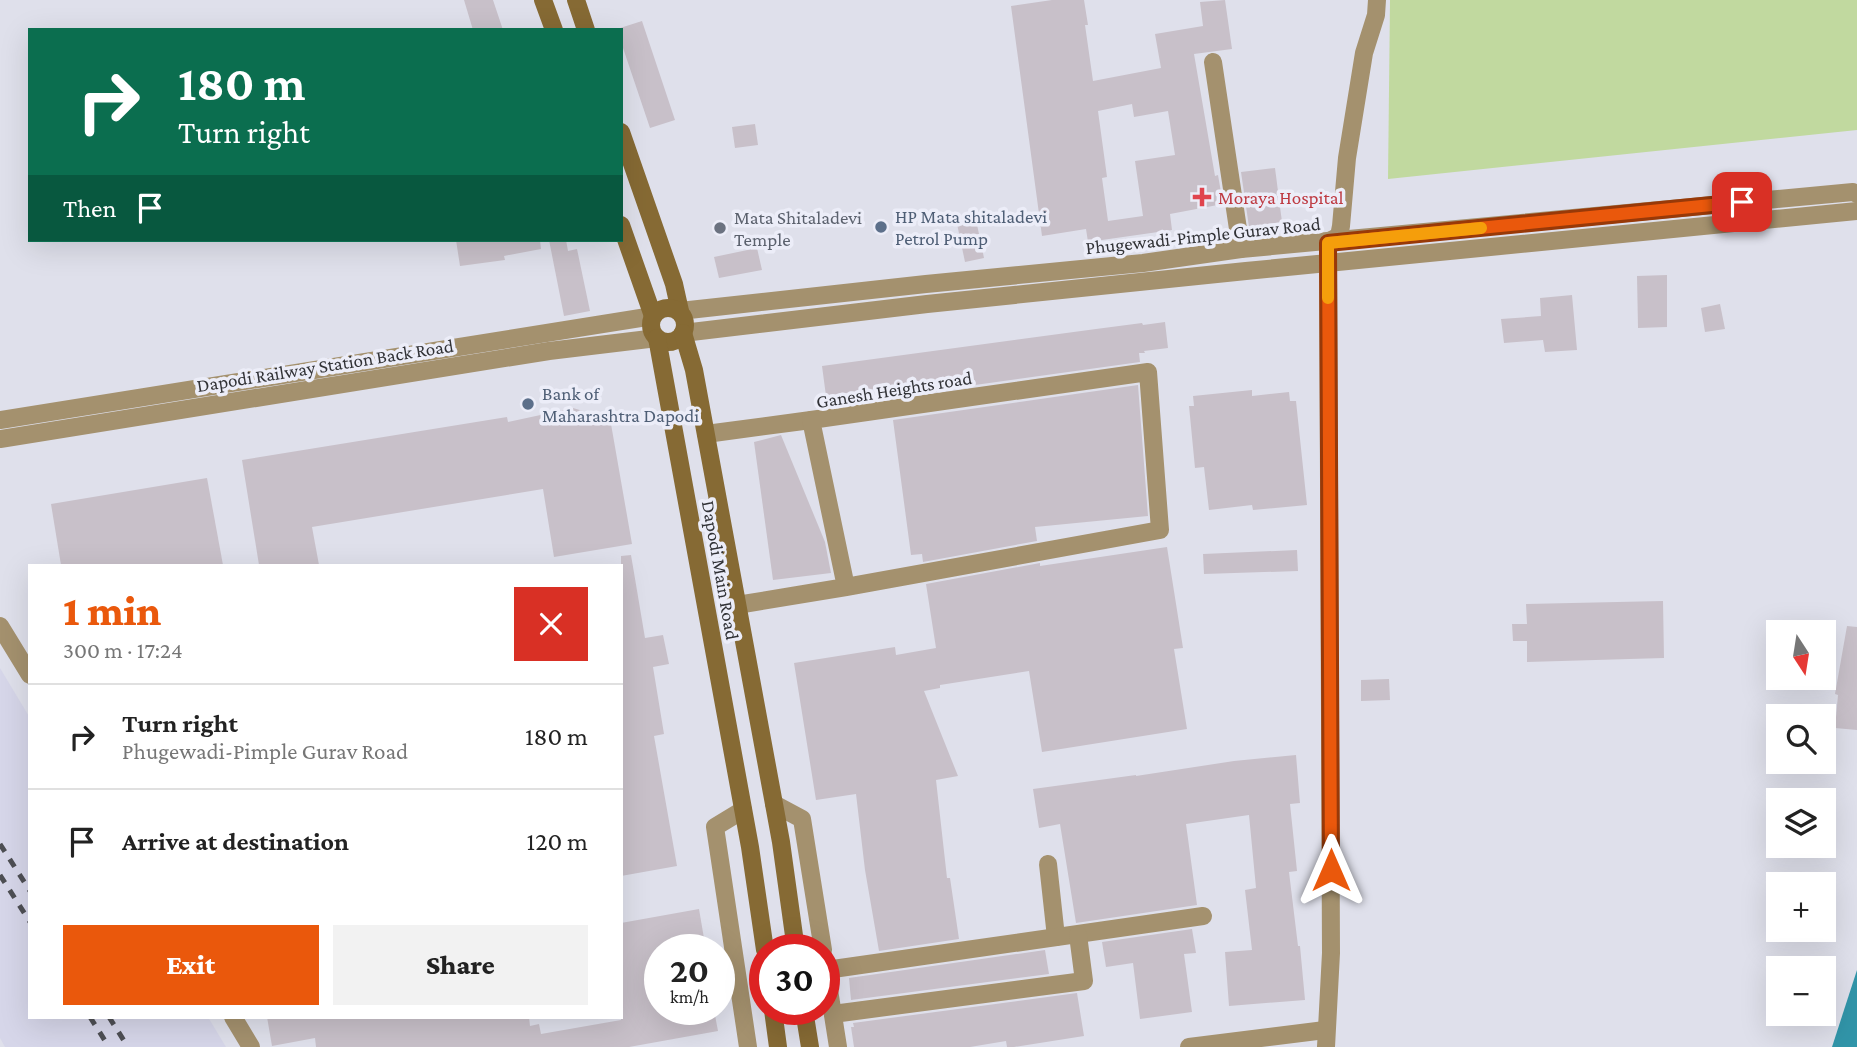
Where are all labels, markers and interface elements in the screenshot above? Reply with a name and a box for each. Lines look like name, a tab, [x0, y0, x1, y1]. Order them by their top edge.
icon: right	[63, 56, 154, 147]
text: 180 m	[178, 56, 306, 111]
text: Turn right	[178, 114, 310, 150]
pin	[1712, 172, 1772, 232]
icon: arrive	[1723, 183, 1761, 221]
marker: Moraya Hospital	[1192, 187, 1212, 207]
place label: Moraya Hospital	[1218, 187, 1344, 208]
icon: arrive	[131, 189, 169, 227]
text: Then	[63, 194, 117, 223]
place label: HP Mata shitaladevi Petrol Pump	[895, 206, 1047, 249]
place label: Mata Shitaladevi Temple	[734, 207, 862, 250]
street label: Phugewadi-Pimple Gurav Road	[1084, 213, 1322, 258]
marker: HP Mata shitaladevi Petrol Pump	[873, 219, 889, 235]
marker: Mata Shitaladevi Temple	[712, 220, 728, 236]
street label: Dapodi Railway Station Back Road	[195, 335, 455, 396]
street label: Ganesh Heights road	[815, 367, 973, 412]
place label: Bank of Maharashtra Dapodi	[542, 383, 699, 426]
marker: Bank of Maharashtra Dapodi	[520, 396, 536, 412]
street label: Dapodi Main Road	[698, 499, 743, 641]
text: 1 min	[63, 587, 161, 634]
button: close	[514, 587, 588, 661]
north arrow	[1766, 620, 1836, 690]
map controls	[1766, 620, 1836, 1026]
text: 300 m · 17:24	[63, 637, 183, 663]
button: search	[1766, 704, 1836, 774]
text: Turn right	[122, 709, 238, 738]
icon: right	[63, 718, 101, 756]
text: 180 m	[525, 722, 588, 751]
text: Phugewadi-Pimple Gurav Road	[122, 738, 408, 764]
button: layers	[1766, 788, 1836, 858]
icon: arrive	[63, 823, 101, 861]
text: Arrive at destination	[122, 827, 349, 856]
text: 120 m	[527, 827, 588, 856]
position arrow	[1294, 833, 1368, 907]
button: +	[1766, 872, 1836, 942]
button: Exit	[63, 925, 319, 1005]
button: Share	[333, 925, 588, 1005]
speed limit sign: 30	[749, 934, 840, 1025]
text: 20	[670, 951, 709, 990]
button: −	[1766, 956, 1836, 1026]
text: km/h	[670, 987, 709, 1007]

